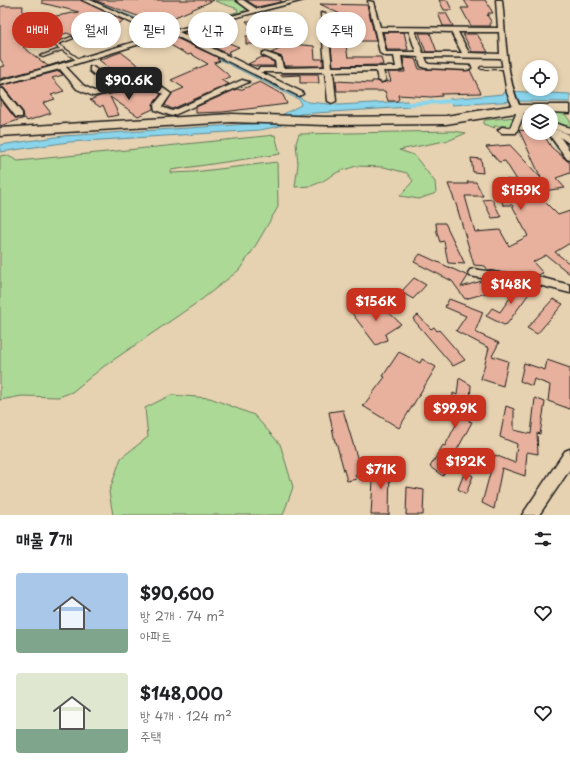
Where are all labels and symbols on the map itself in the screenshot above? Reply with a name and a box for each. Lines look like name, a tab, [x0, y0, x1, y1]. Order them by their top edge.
pin: $90.6K	[96, 67, 162, 101]
pin: $159K	[493, 177, 549, 211]
pin: $148K	[483, 271, 539, 305]
pin: $156K	[348, 288, 404, 322]
pin: $99.9K	[422, 395, 488, 429]
pin: $192K	[438, 448, 494, 482]
pin: $71K	[357, 456, 405, 490]

